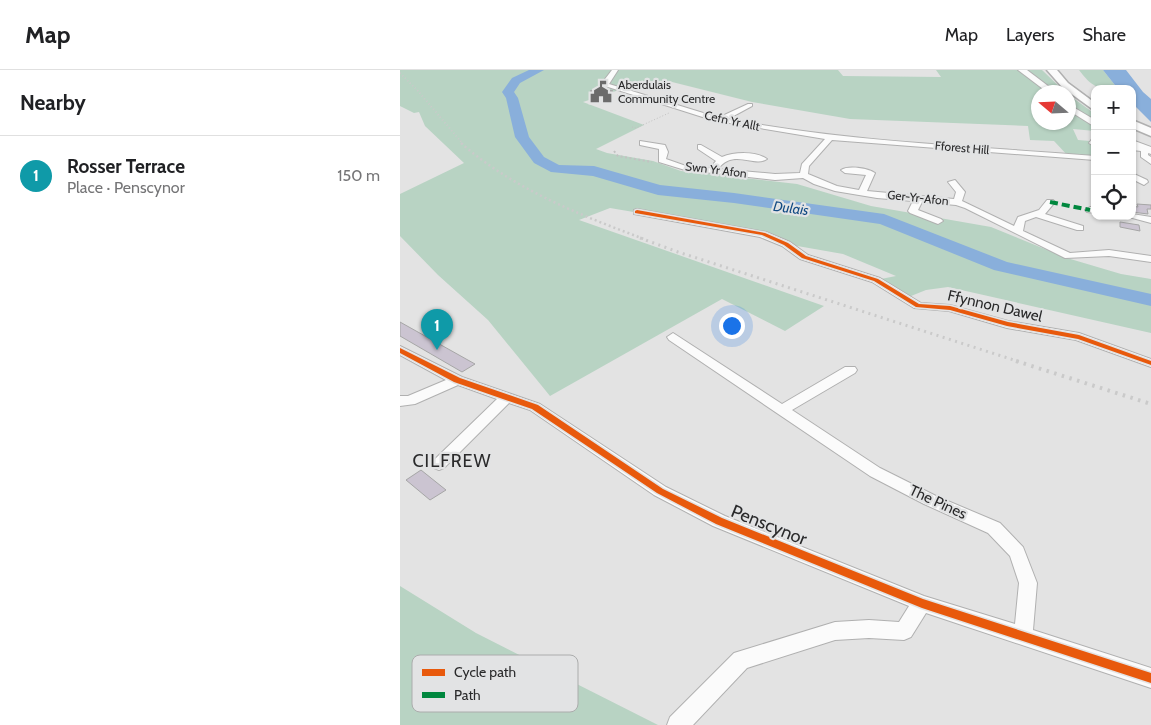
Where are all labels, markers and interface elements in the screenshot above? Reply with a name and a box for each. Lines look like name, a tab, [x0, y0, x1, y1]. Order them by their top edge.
text: Map	[25, 20, 71, 49]
text: Map	[945, 24, 978, 46]
text: Layers	[1006, 24, 1055, 46]
text: Share	[1083, 24, 1126, 46]
place label: Aberdulais Community Centre	[618, 77, 715, 106]
public building icon: Aberdulais Community Centre	[588, 79, 614, 105]
north arrow	[1031, 85, 1076, 130]
map controls	[1091, 85, 1136, 220]
button: +	[1091, 85, 1136, 130]
text: Nearby	[20, 90, 86, 115]
street label: Cefn Yr Allt	[703, 107, 761, 134]
button: −	[1091, 130, 1136, 175]
street label: Fforest Hill	[934, 138, 990, 157]
text: Rosser Terrace	[67, 155, 185, 178]
street label: Swn Yr Afon	[684, 158, 748, 181]
text: 1	[33, 166, 39, 185]
text: 150 m	[337, 166, 380, 185]
button: locate	[1091, 175, 1136, 220]
text: Place · Penscynor	[67, 178, 185, 197]
street label: Ger-Yr-Afon	[887, 187, 950, 208]
water label: Dulais	[772, 197, 810, 219]
street label: Ffynnon Dawel	[946, 286, 1045, 326]
pin: 1	[421, 309, 453, 350]
your location	[719, 313, 745, 339]
district label: CILFREW	[413, 450, 491, 472]
street label: The Pines	[907, 481, 969, 523]
street label: Penscynor	[728, 500, 810, 550]
legend	[412, 655, 578, 712]
text: Cycle path	[454, 663, 516, 681]
text: Path	[454, 686, 481, 704]

